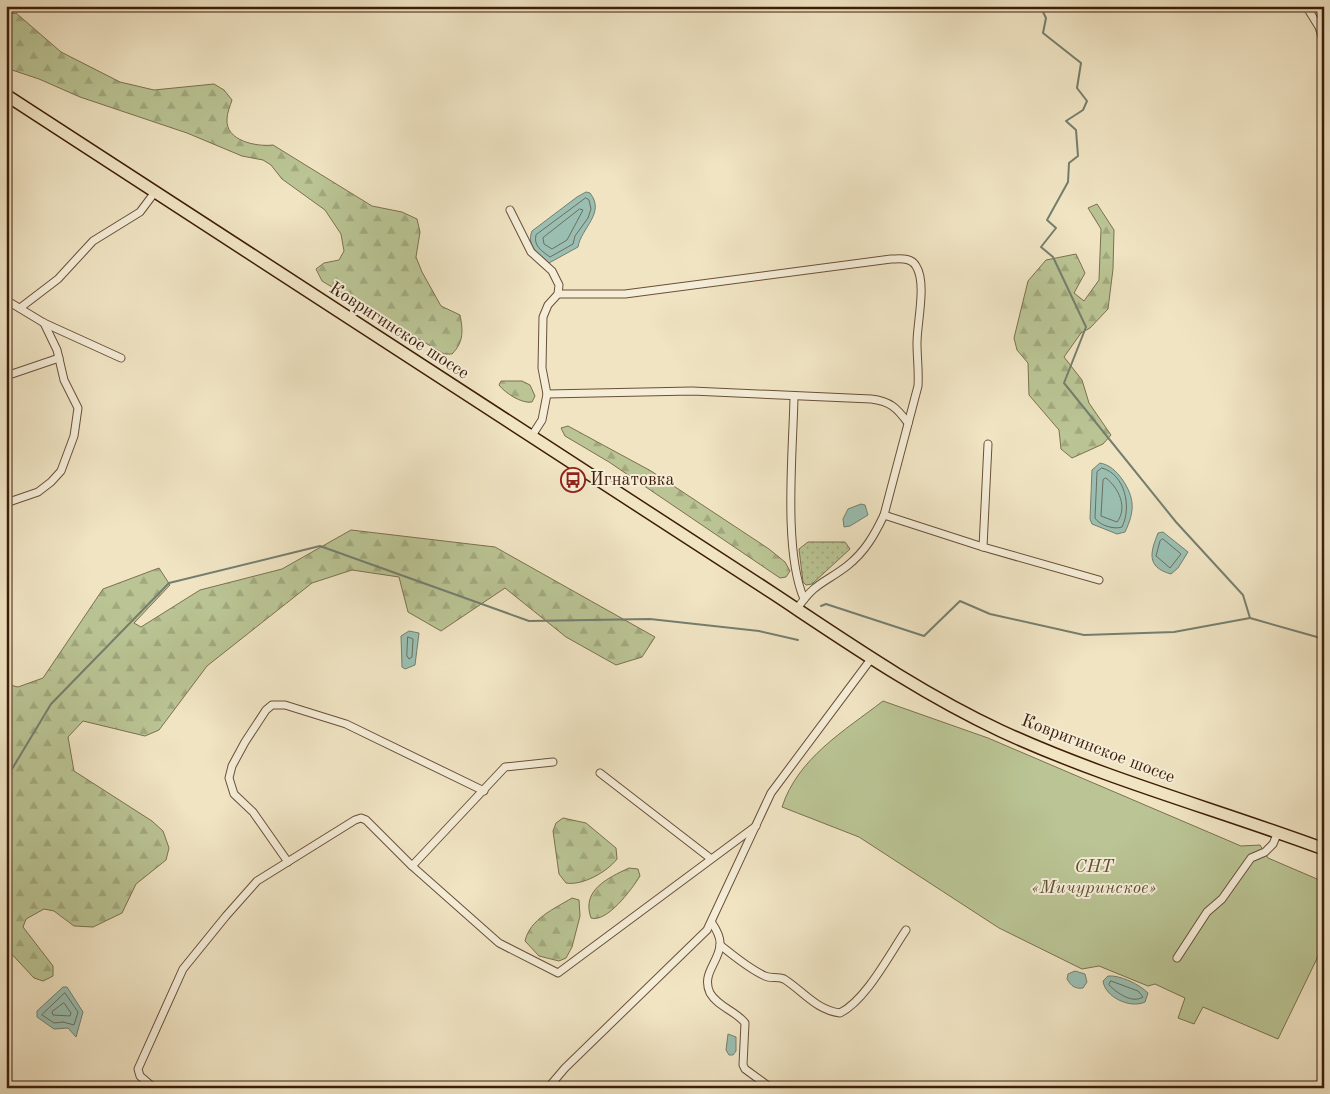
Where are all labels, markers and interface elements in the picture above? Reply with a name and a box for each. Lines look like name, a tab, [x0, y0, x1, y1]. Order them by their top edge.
street label: Ковригинское шоссе	[326, 279, 472, 383]
bus stop icon: Игнатовка	[560, 467, 586, 493]
place label: Игнатовка	[590, 471, 675, 489]
street label: Ковригинское шоссе	[1019, 711, 1177, 787]
park label: СНТ «Мичуринское»	[1032, 858, 1156, 897]

